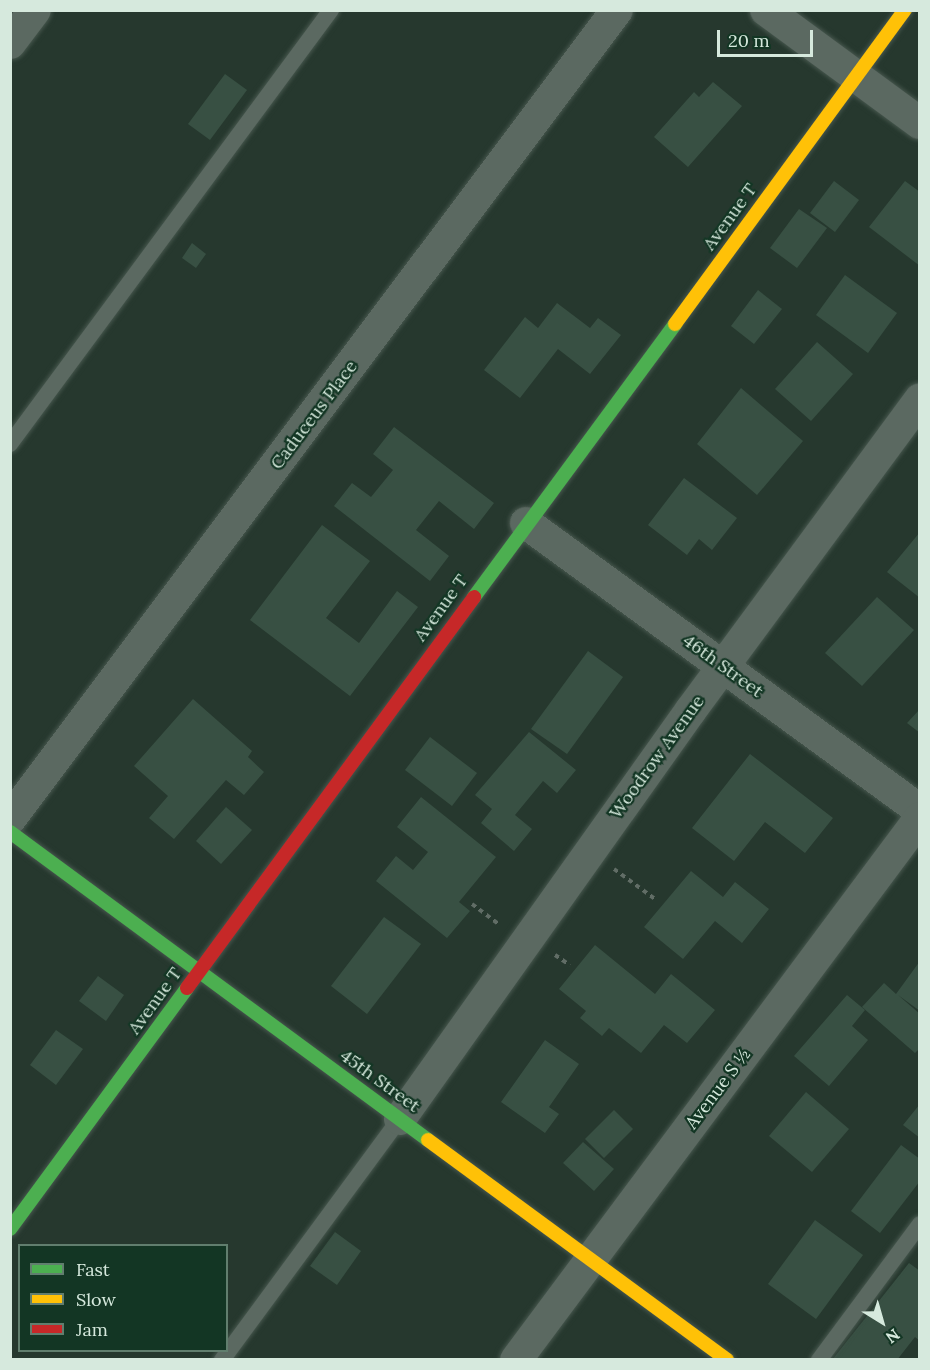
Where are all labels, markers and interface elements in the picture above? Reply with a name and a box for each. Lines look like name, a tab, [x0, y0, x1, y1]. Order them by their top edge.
scale bar	[720, 18, 816, 56]
text: 20 m	[728, 29, 770, 52]
street label: Avenue T	[699, 179, 761, 255]
street label: Caduceus Place	[266, 356, 362, 474]
street label: Avenue T	[410, 570, 472, 646]
street label: 46th Street	[679, 630, 767, 702]
street label: Woodrow Avenue	[605, 691, 709, 823]
street label: Avenue T	[124, 963, 186, 1039]
street label: 45th Street	[336, 1045, 424, 1117]
street label: Avenue S ½	[681, 1045, 755, 1133]
legend	[18, 1244, 228, 1352]
text: Fast	[76, 1258, 110, 1281]
text: Slow	[76, 1288, 116, 1311]
north arrow	[852, 1292, 912, 1352]
text: Jam	[76, 1318, 108, 1341]
text: N	[882, 1325, 904, 1348]

